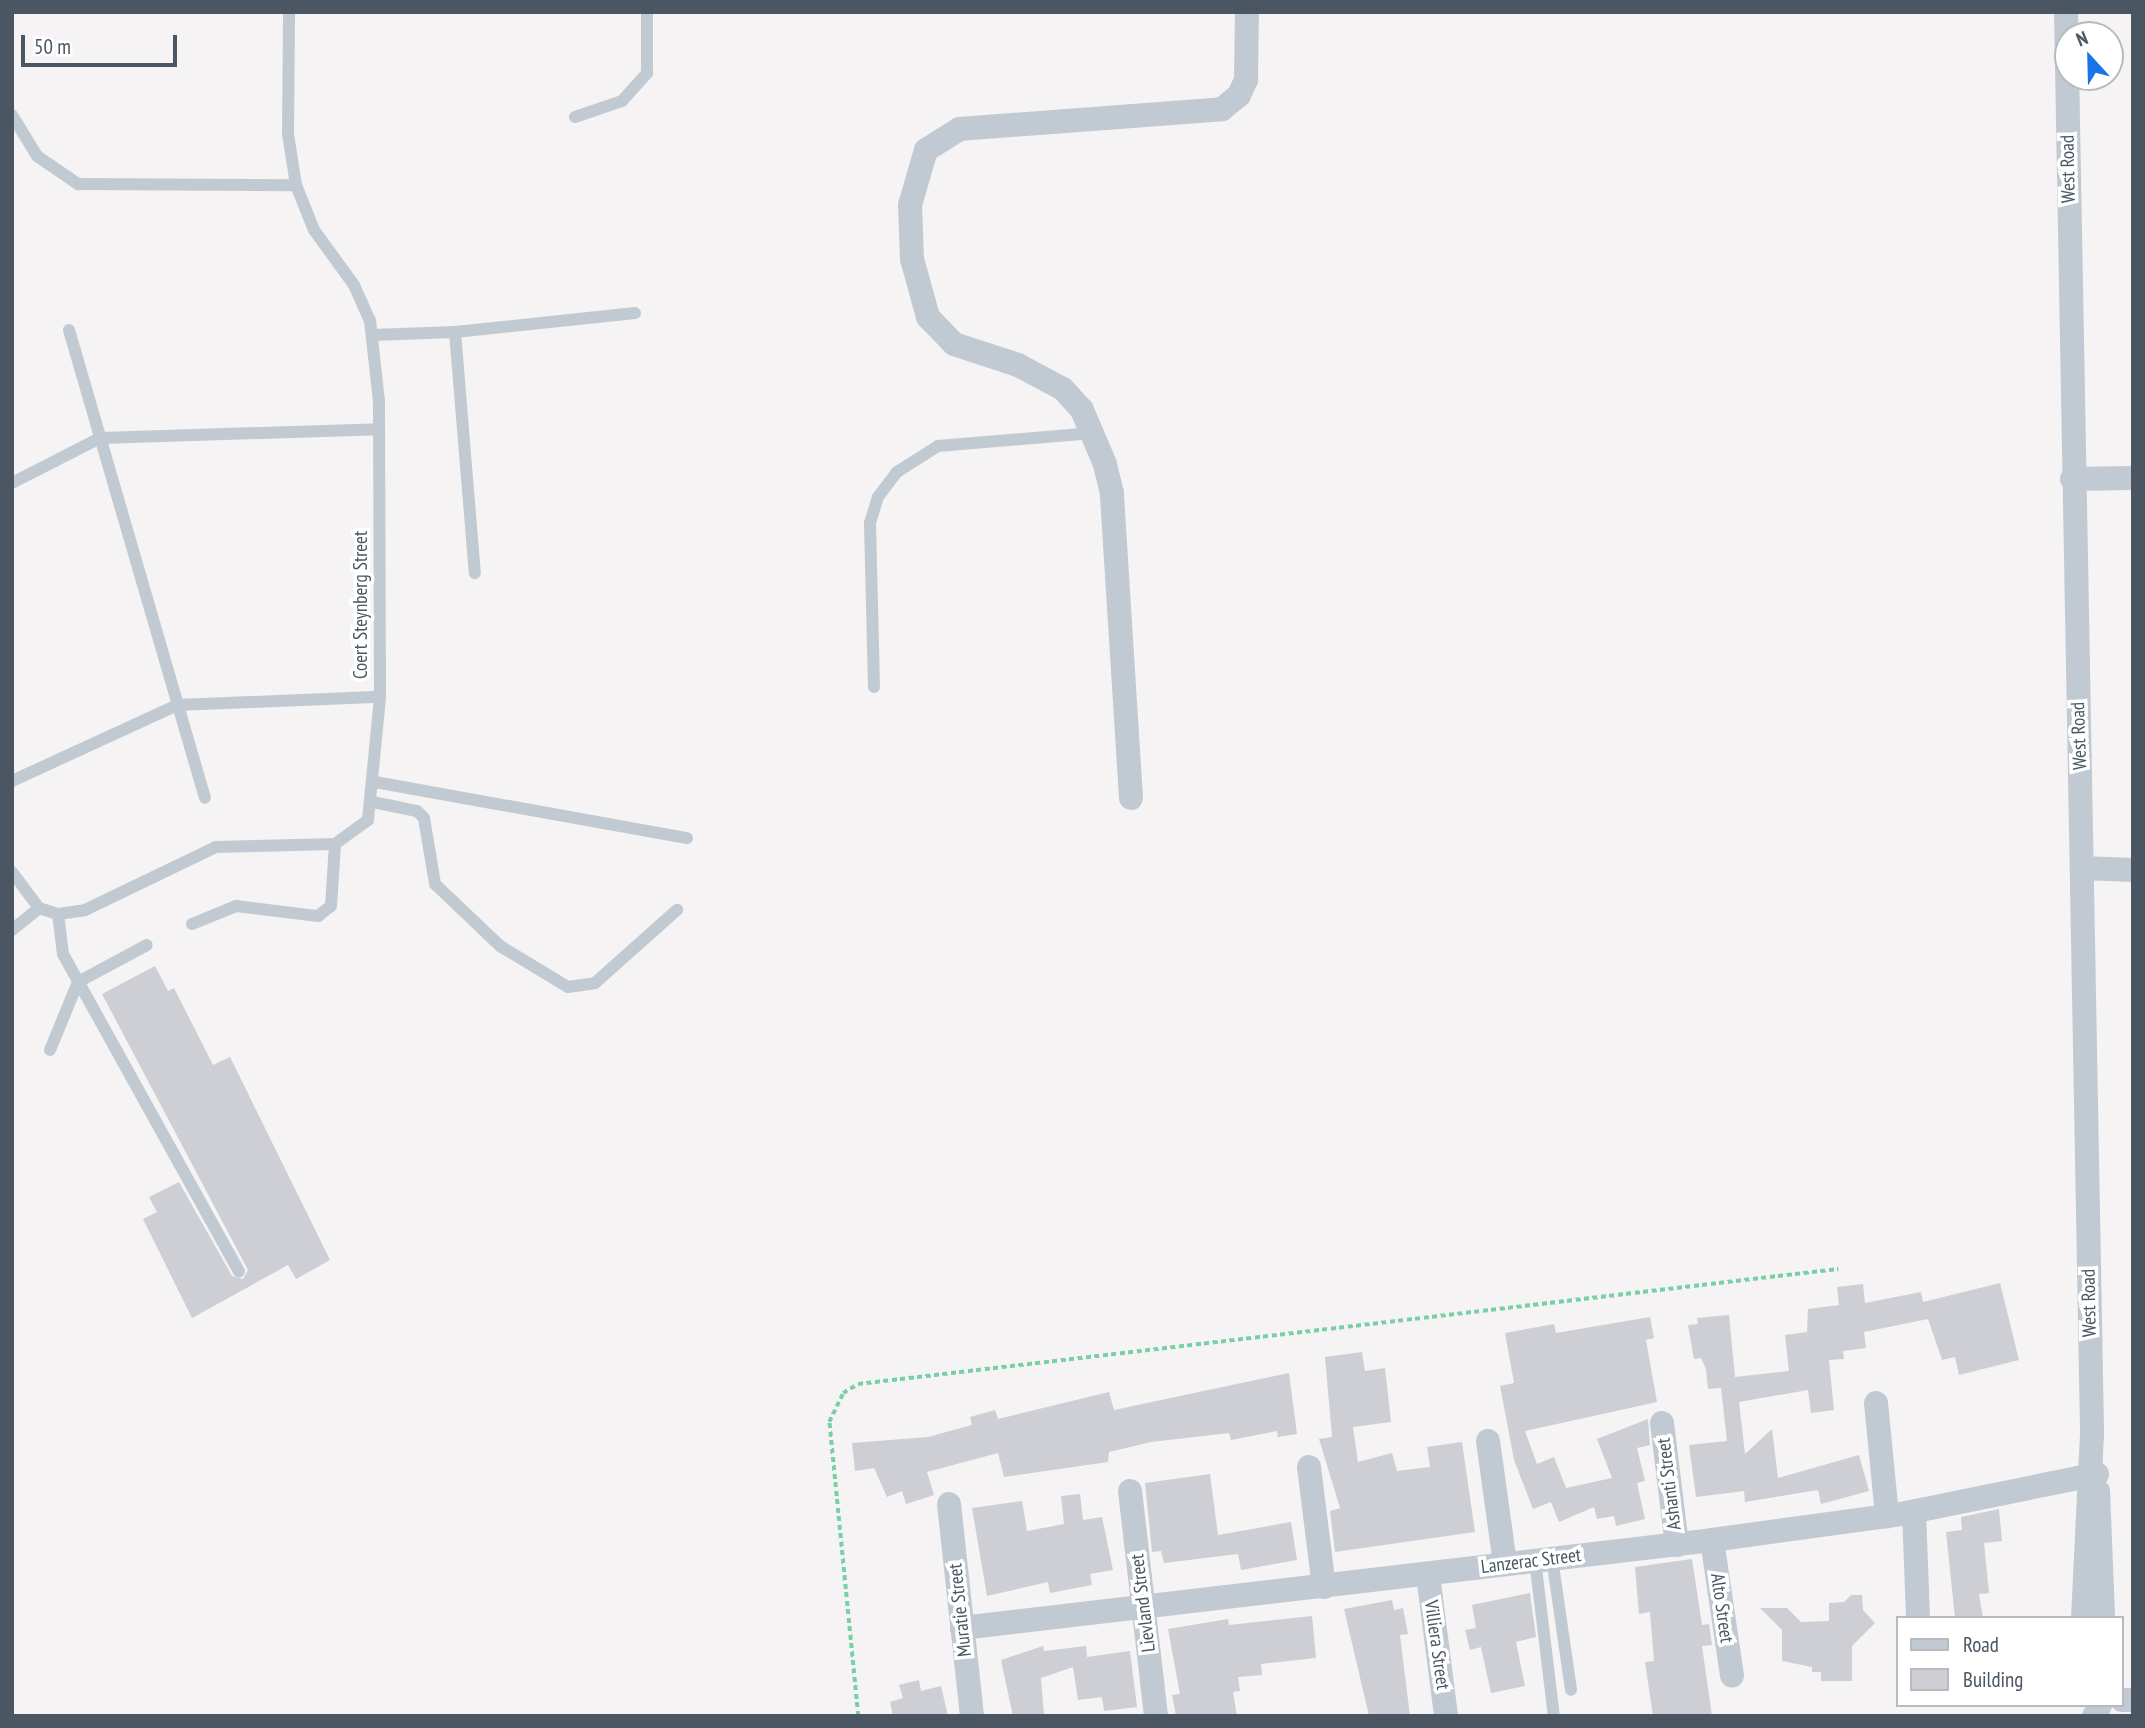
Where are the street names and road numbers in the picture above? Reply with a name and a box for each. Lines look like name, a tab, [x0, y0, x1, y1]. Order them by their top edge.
street label: West Road	[2056, 135, 2080, 203]
street label: Coert Steynberg Street	[350, 531, 372, 679]
street label: West Road	[2066, 702, 2092, 770]
street label: West Road	[2077, 1269, 2101, 1337]
street label: Ashanti Street	[1652, 1437, 1686, 1531]
street label: Lanzerac Street	[1480, 1544, 1582, 1578]
street label: Lievland Street	[1126, 1553, 1160, 1653]
street label: Muratie Street	[944, 1562, 976, 1658]
street label: Alto Street	[1706, 1572, 1738, 1644]
street label: Villiera Street	[1419, 1599, 1455, 1691]

